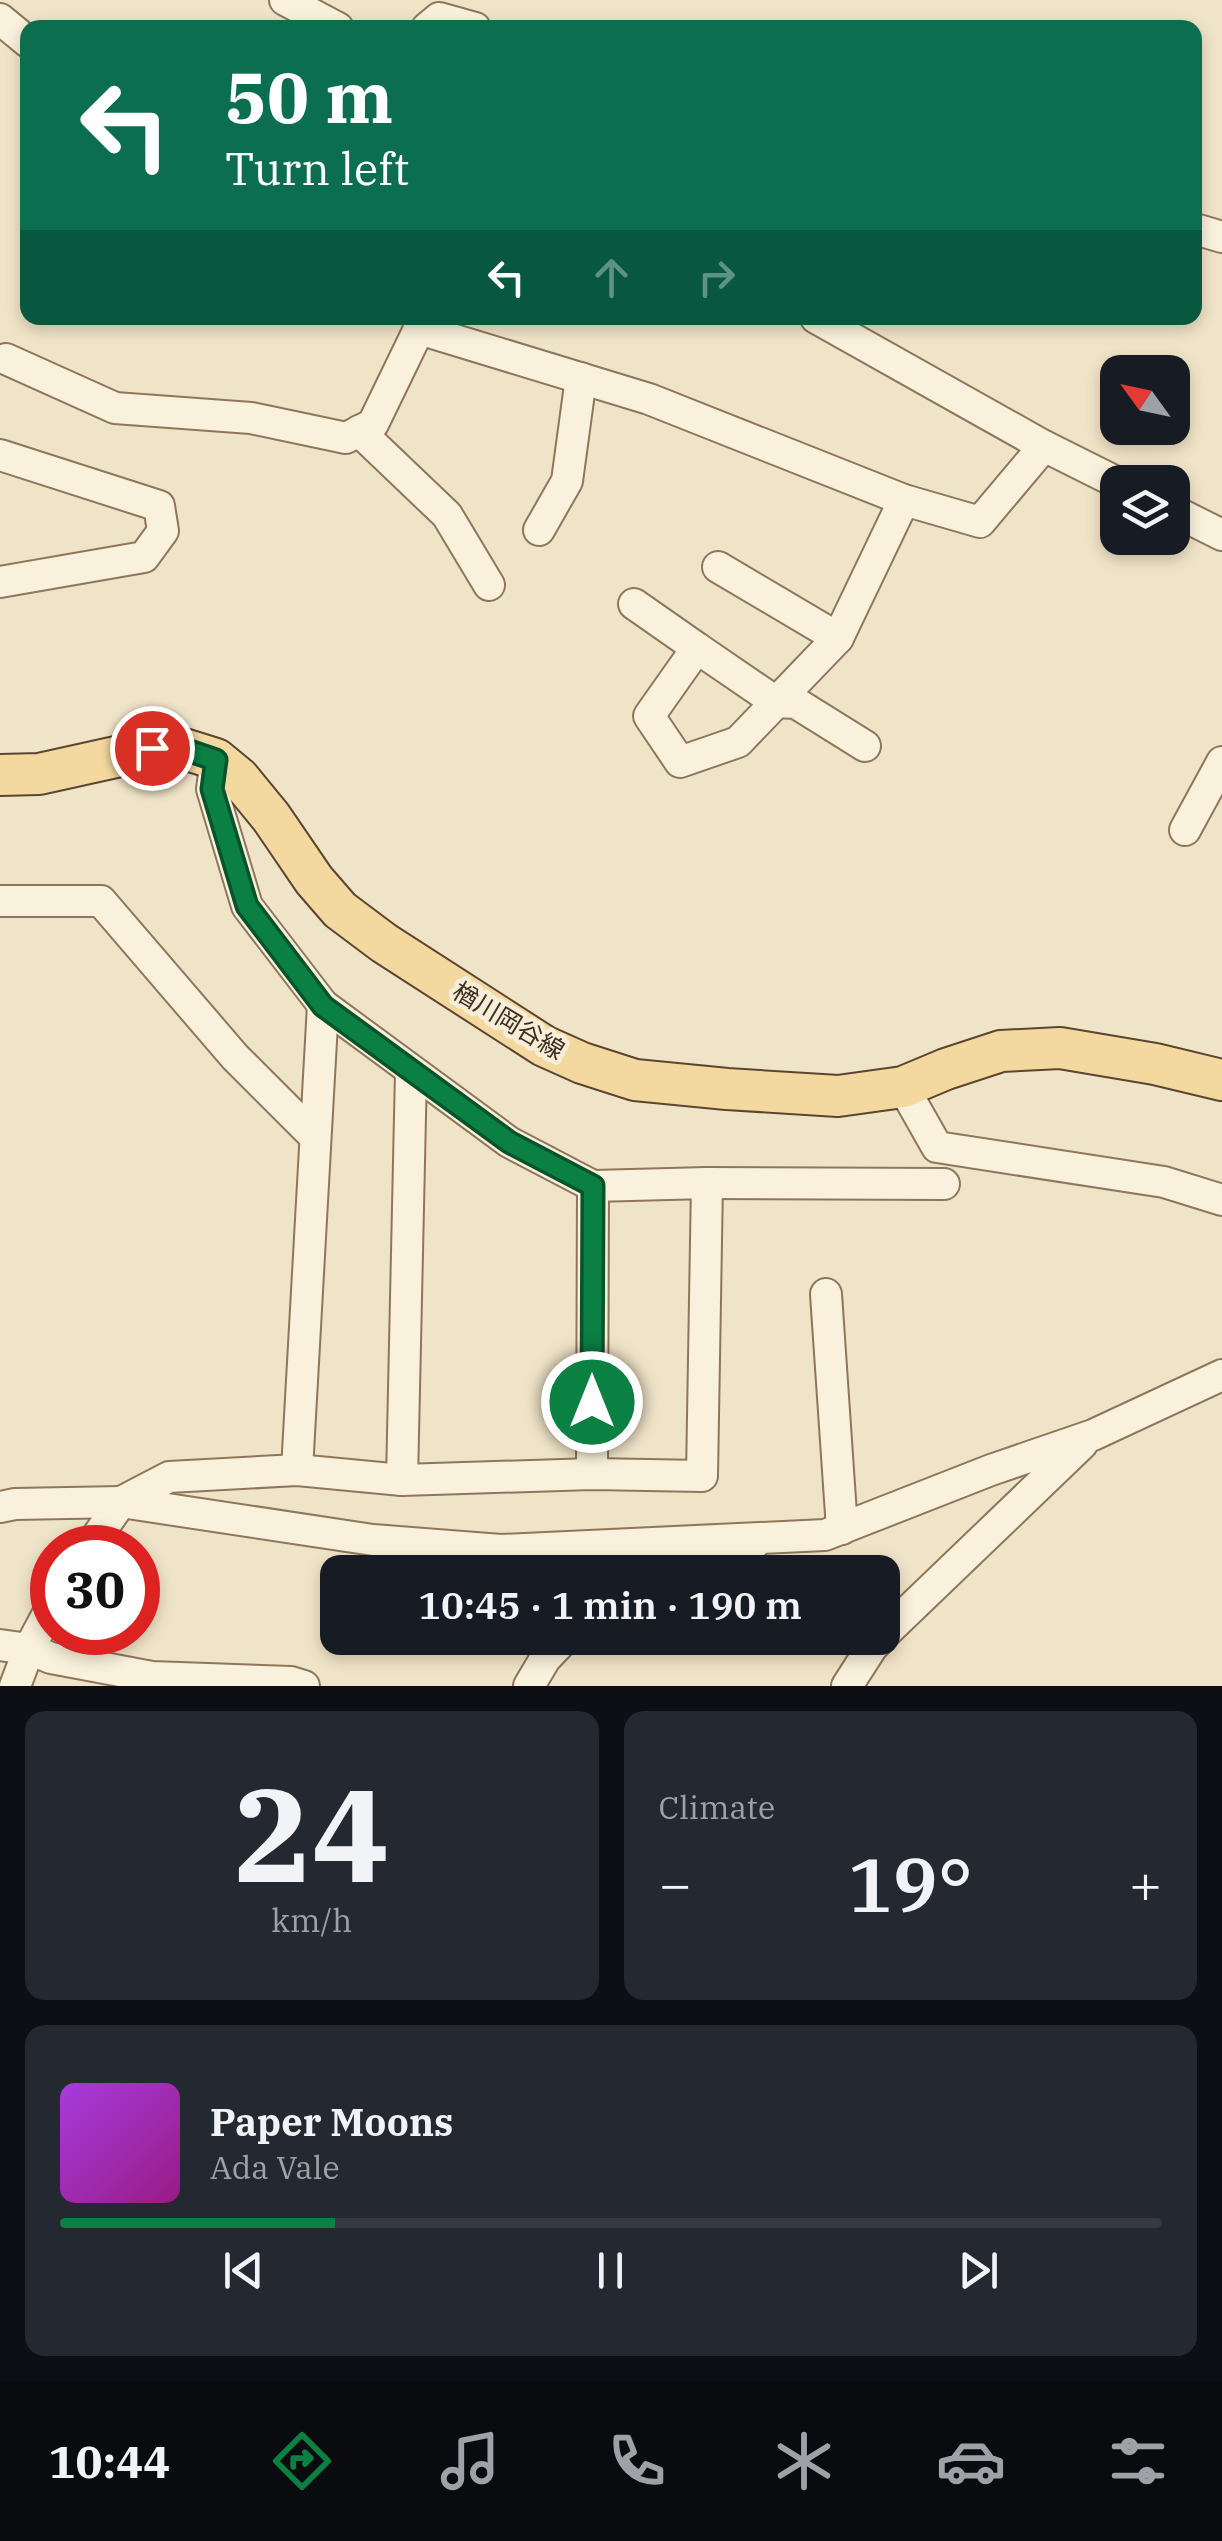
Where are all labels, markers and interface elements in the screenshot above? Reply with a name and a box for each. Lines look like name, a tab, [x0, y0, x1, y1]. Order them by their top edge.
text: 50 m	[225, 51, 393, 142]
icon: left	[60, 60, 190, 190]
text: Turn left	[225, 139, 409, 197]
icon: left	[479, 250, 534, 305]
icon: ahead	[584, 250, 639, 305]
icon: right	[689, 250, 744, 305]
north arrow	[1100, 355, 1190, 445]
map controls	[1100, 355, 1190, 555]
button: layers	[1100, 465, 1190, 555]
pin	[110, 706, 195, 791]
icon: arrive	[125, 721, 180, 776]
street label: 楢川岡谷線	[447, 974, 571, 1066]
position arrow	[540, 1350, 644, 1454]
speed limit sign: 30	[30, 1525, 160, 1655]
text: 10:45 · 1 min · 190 m	[418, 1580, 802, 1629]
text: 24	[234, 1749, 390, 1918]
text: Climate	[659, 1786, 775, 1828]
text: 19°	[848, 1835, 973, 1933]
text: −	[659, 1848, 692, 1919]
text: +	[1129, 1848, 1162, 1919]
text: km/h	[271, 1899, 352, 1941]
text: Paper Moons	[210, 2097, 453, 2146]
text: Ada Vale	[210, 2146, 340, 2188]
icon: previous	[216, 2243, 271, 2298]
icon: pause	[583, 2243, 638, 2298]
icon: next	[951, 2243, 1006, 2298]
icon: directions	[267, 2426, 337, 2496]
icon: music	[435, 2426, 505, 2496]
icon: phone	[602, 2426, 672, 2496]
icon: climate	[769, 2426, 839, 2496]
icon: car	[936, 2426, 1006, 2496]
icon: filters	[1103, 2426, 1173, 2496]
text: 10:44	[49, 2432, 170, 2490]

